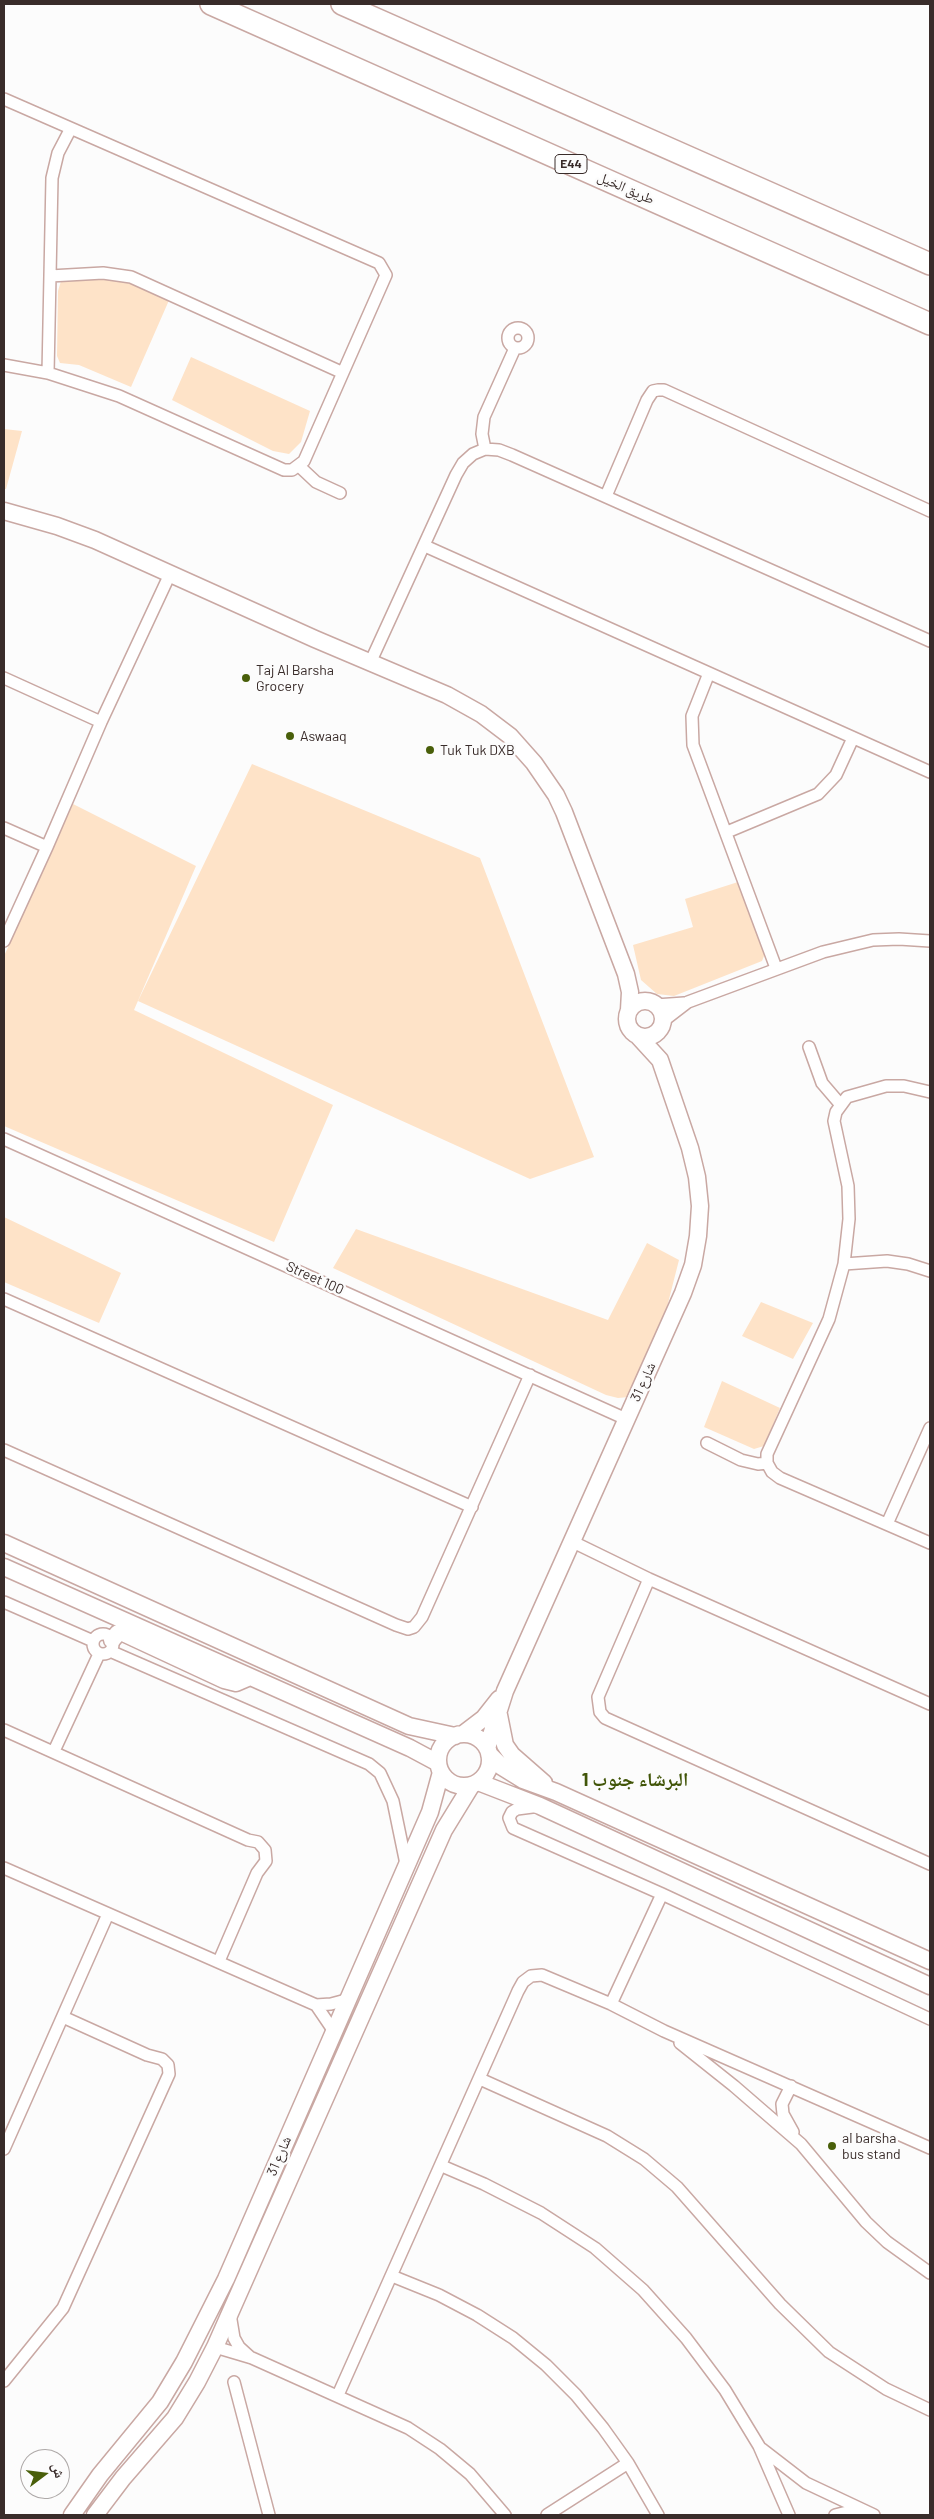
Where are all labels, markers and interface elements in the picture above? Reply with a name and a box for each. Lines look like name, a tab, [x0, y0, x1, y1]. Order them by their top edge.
road number: E44	[555, 154, 587, 173]
street label: طريق الخيل	[595, 168, 657, 208]
place label: Taj Al Barsha Grocery	[256, 662, 334, 694]
marker: Taj Al Barsha Grocery	[240, 672, 252, 684]
place label: Aswaaq	[300, 728, 347, 744]
marker: Aswaaq	[284, 730, 296, 742]
place label: Tuk Tuk DXB	[440, 742, 515, 758]
marker: Tuk Tuk DXB	[424, 744, 436, 756]
street label: Street 100	[283, 1258, 347, 1298]
street label: شارع 31	[627, 1360, 659, 1404]
district label: البرشاء جنوب 1	[582, 1769, 688, 1791]
place label: al barsha bus stand	[842, 2130, 901, 2162]
street label: شارع 31	[263, 2134, 295, 2178]
marker: al barsha bus stand	[826, 2140, 838, 2152]
north arrow	[20, 2449, 70, 2499]
text: ش	[49, 2461, 69, 2480]

